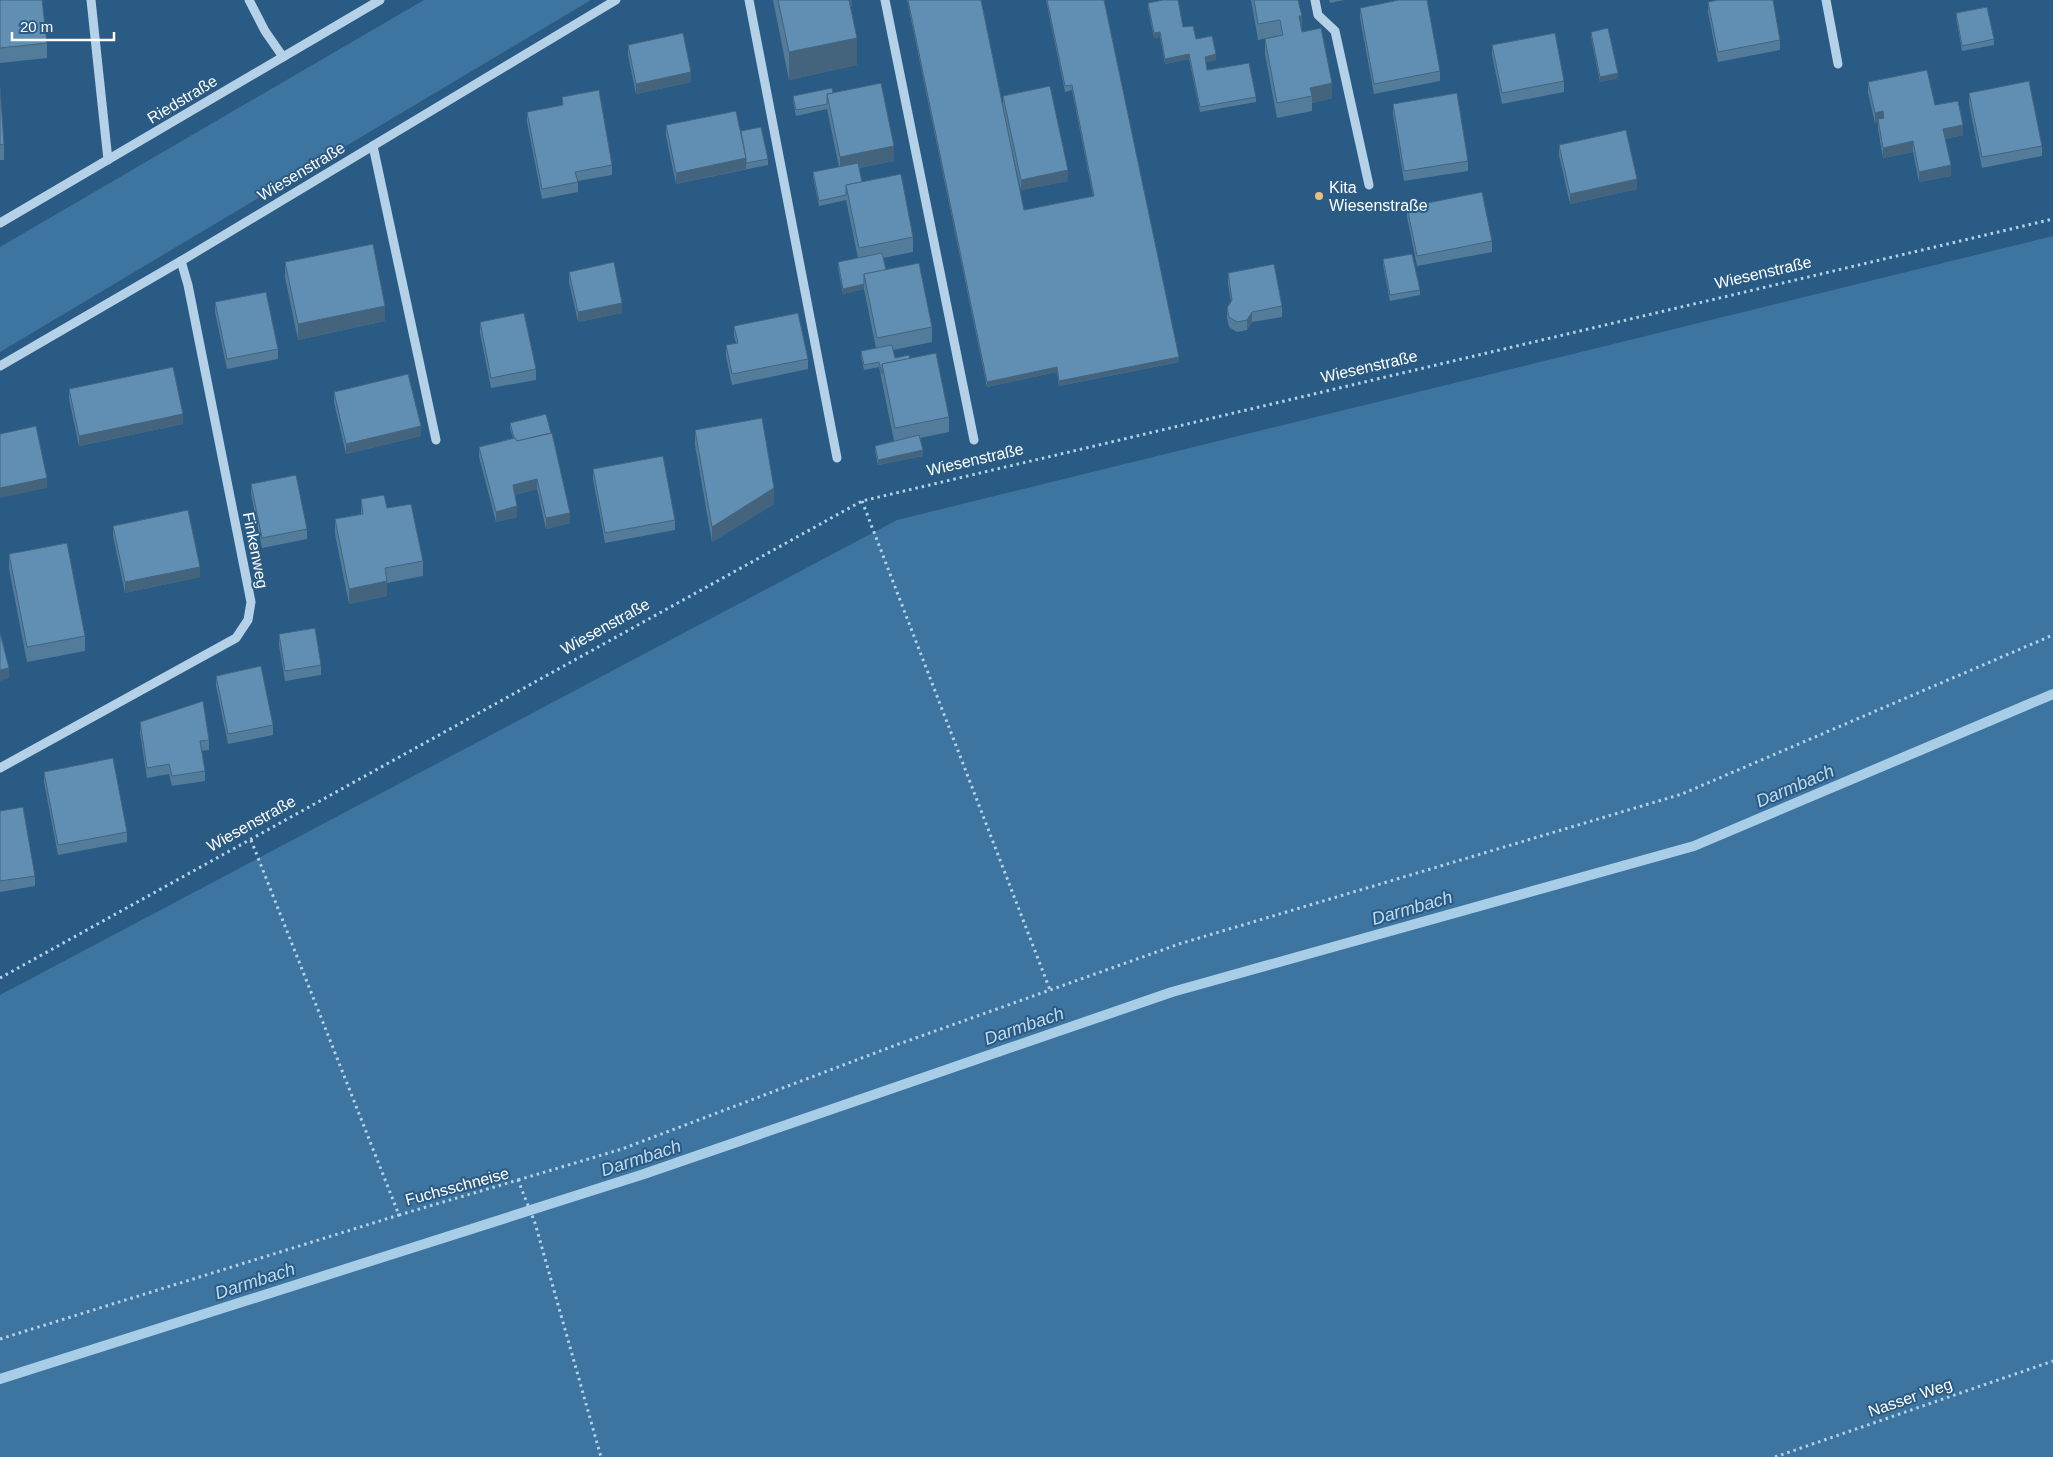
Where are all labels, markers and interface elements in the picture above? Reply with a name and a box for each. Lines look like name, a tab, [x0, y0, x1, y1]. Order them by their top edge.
scale bar	[12, 10, 115, 42]
text: 20 m	[20, 18, 53, 35]
street label: Riedstraße	[144, 72, 220, 127]
street label: Wiesenstraße	[255, 139, 348, 204]
place label: Kita Wiesenstraße	[1329, 179, 1428, 214]
marker: Kita Wiesenstraße	[1313, 190, 1325, 202]
street label: Wiesenstraße	[1713, 253, 1813, 292]
street label: Wiesenstraße	[1319, 347, 1419, 386]
street label: Wiesenstraße	[925, 440, 1025, 479]
street label: Finkenweg	[240, 510, 271, 590]
street label: Wiesenstraße	[558, 595, 653, 658]
water label: Darmbach	[1753, 761, 1837, 811]
street label: Wiesenstraße	[204, 792, 299, 855]
water label: Darmbach	[1369, 887, 1455, 929]
water label: Darmbach	[981, 1003, 1067, 1049]
water label: Darmbach	[598, 1136, 684, 1180]
street label: Fuchsschneise	[403, 1164, 511, 1209]
water label: Darmbach	[212, 1259, 298, 1303]
street label: Nasser Weg	[1866, 1375, 1954, 1420]

